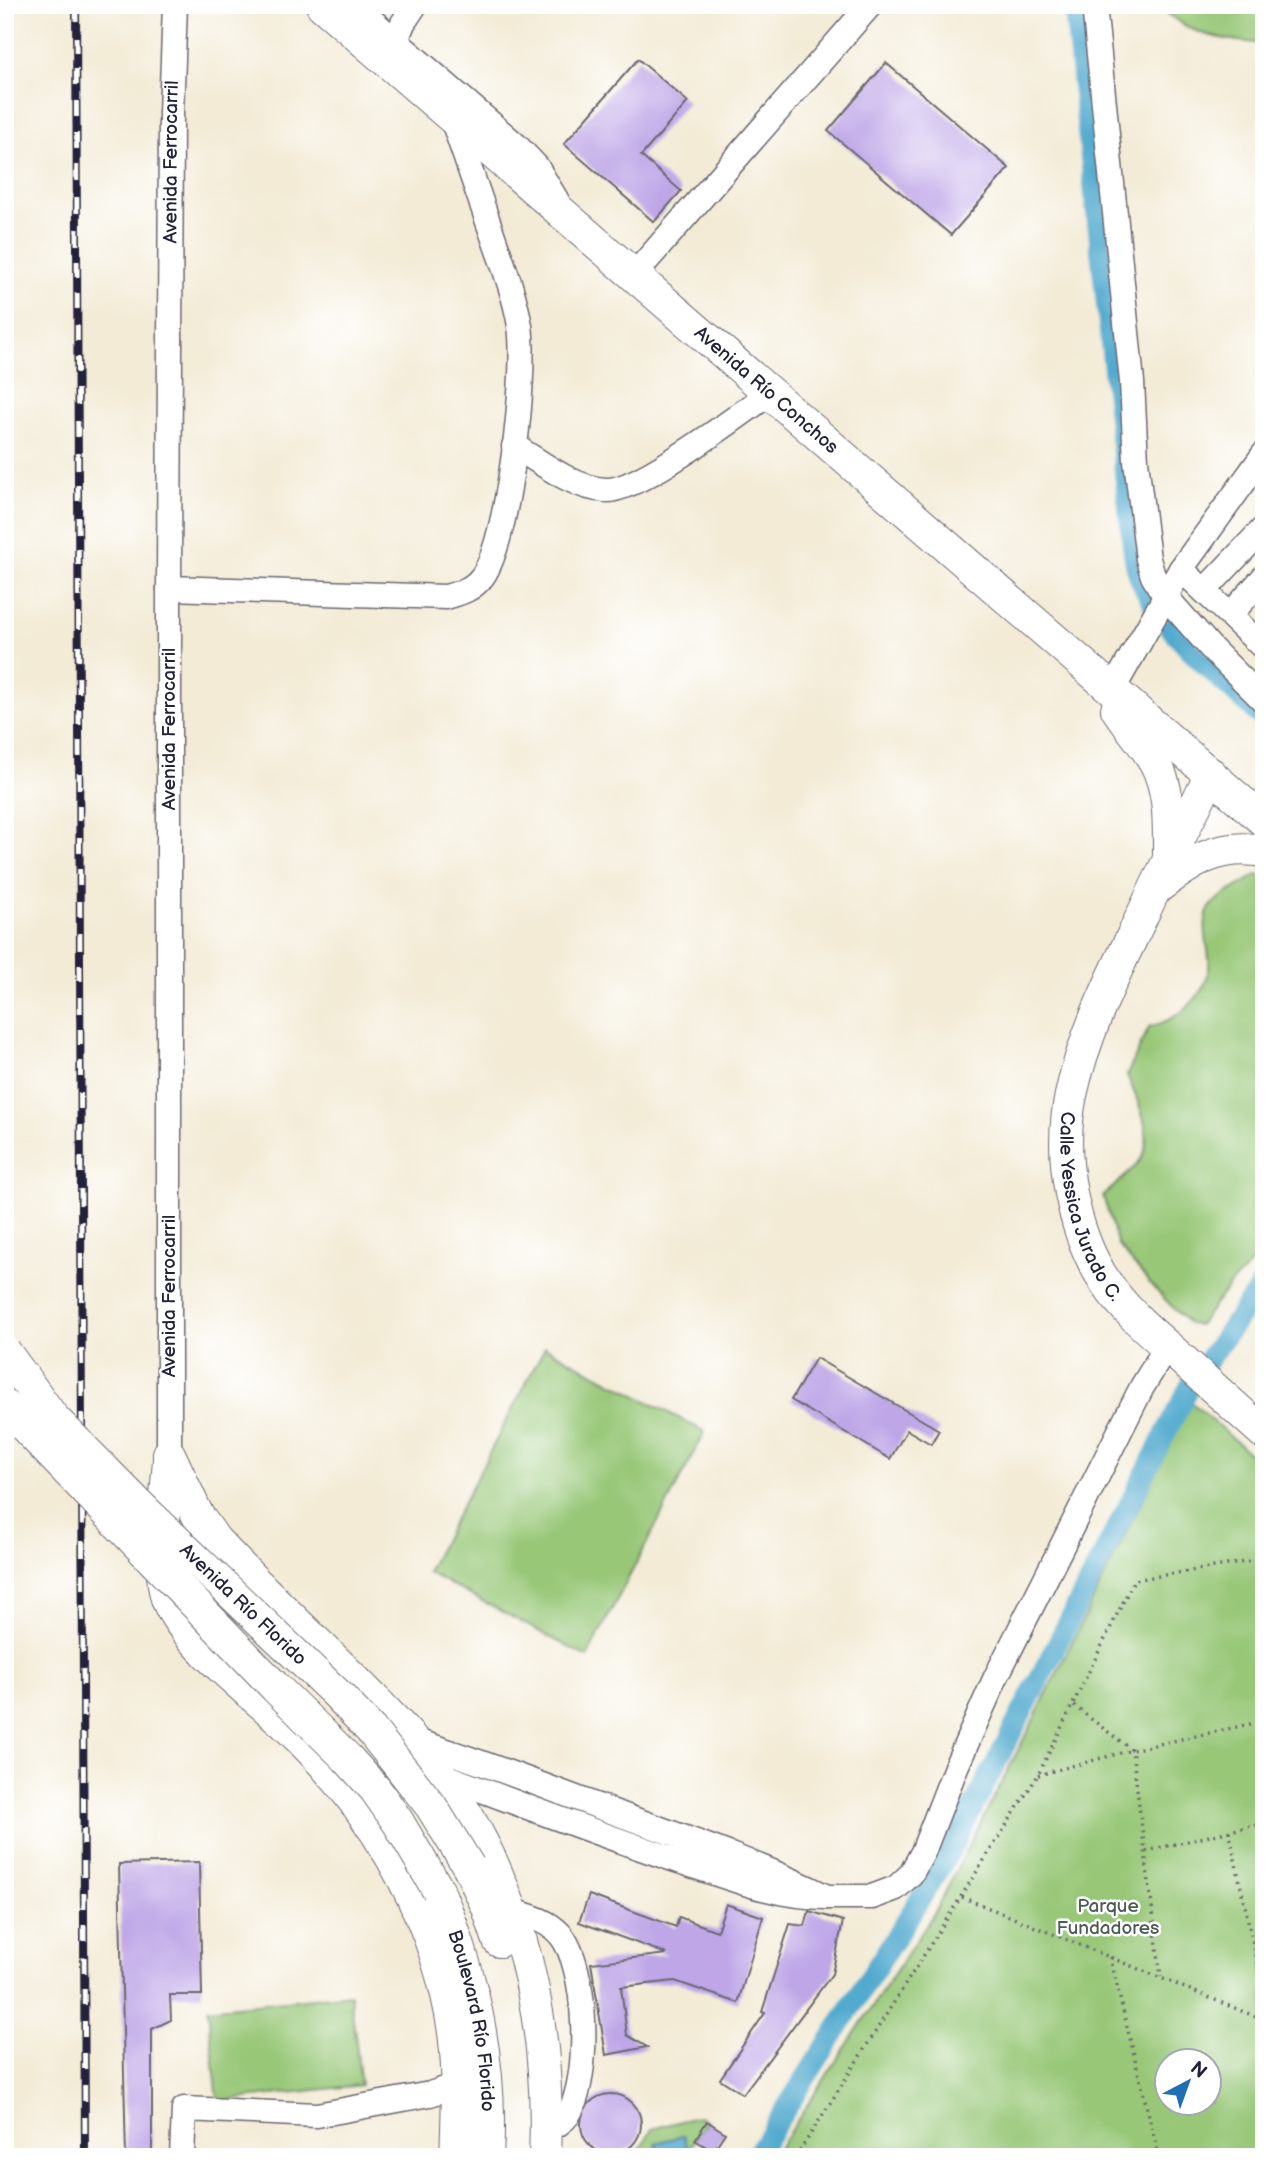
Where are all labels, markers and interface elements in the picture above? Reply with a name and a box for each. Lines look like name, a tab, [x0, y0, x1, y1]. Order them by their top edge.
street label: Avenida Ferrocarril	[159, 80, 184, 243]
street label: Avenida Río Conchos	[690, 321, 843, 459]
street label: Avenida Ferrocarril	[158, 648, 181, 810]
street label: Calle Yessica Jurado C.	[1055, 1110, 1127, 1306]
street label: Avenida Ferrocarril	[158, 1215, 181, 1377]
street label: Avenida Río Florido	[175, 1539, 311, 1670]
park label: Parque Fundadores	[1057, 1895, 1159, 1940]
street label: Boulevard Río Florido	[443, 1927, 499, 2112]
north arrow	[1154, 2046, 1224, 2116]
text: N	[1185, 2057, 1211, 2084]

